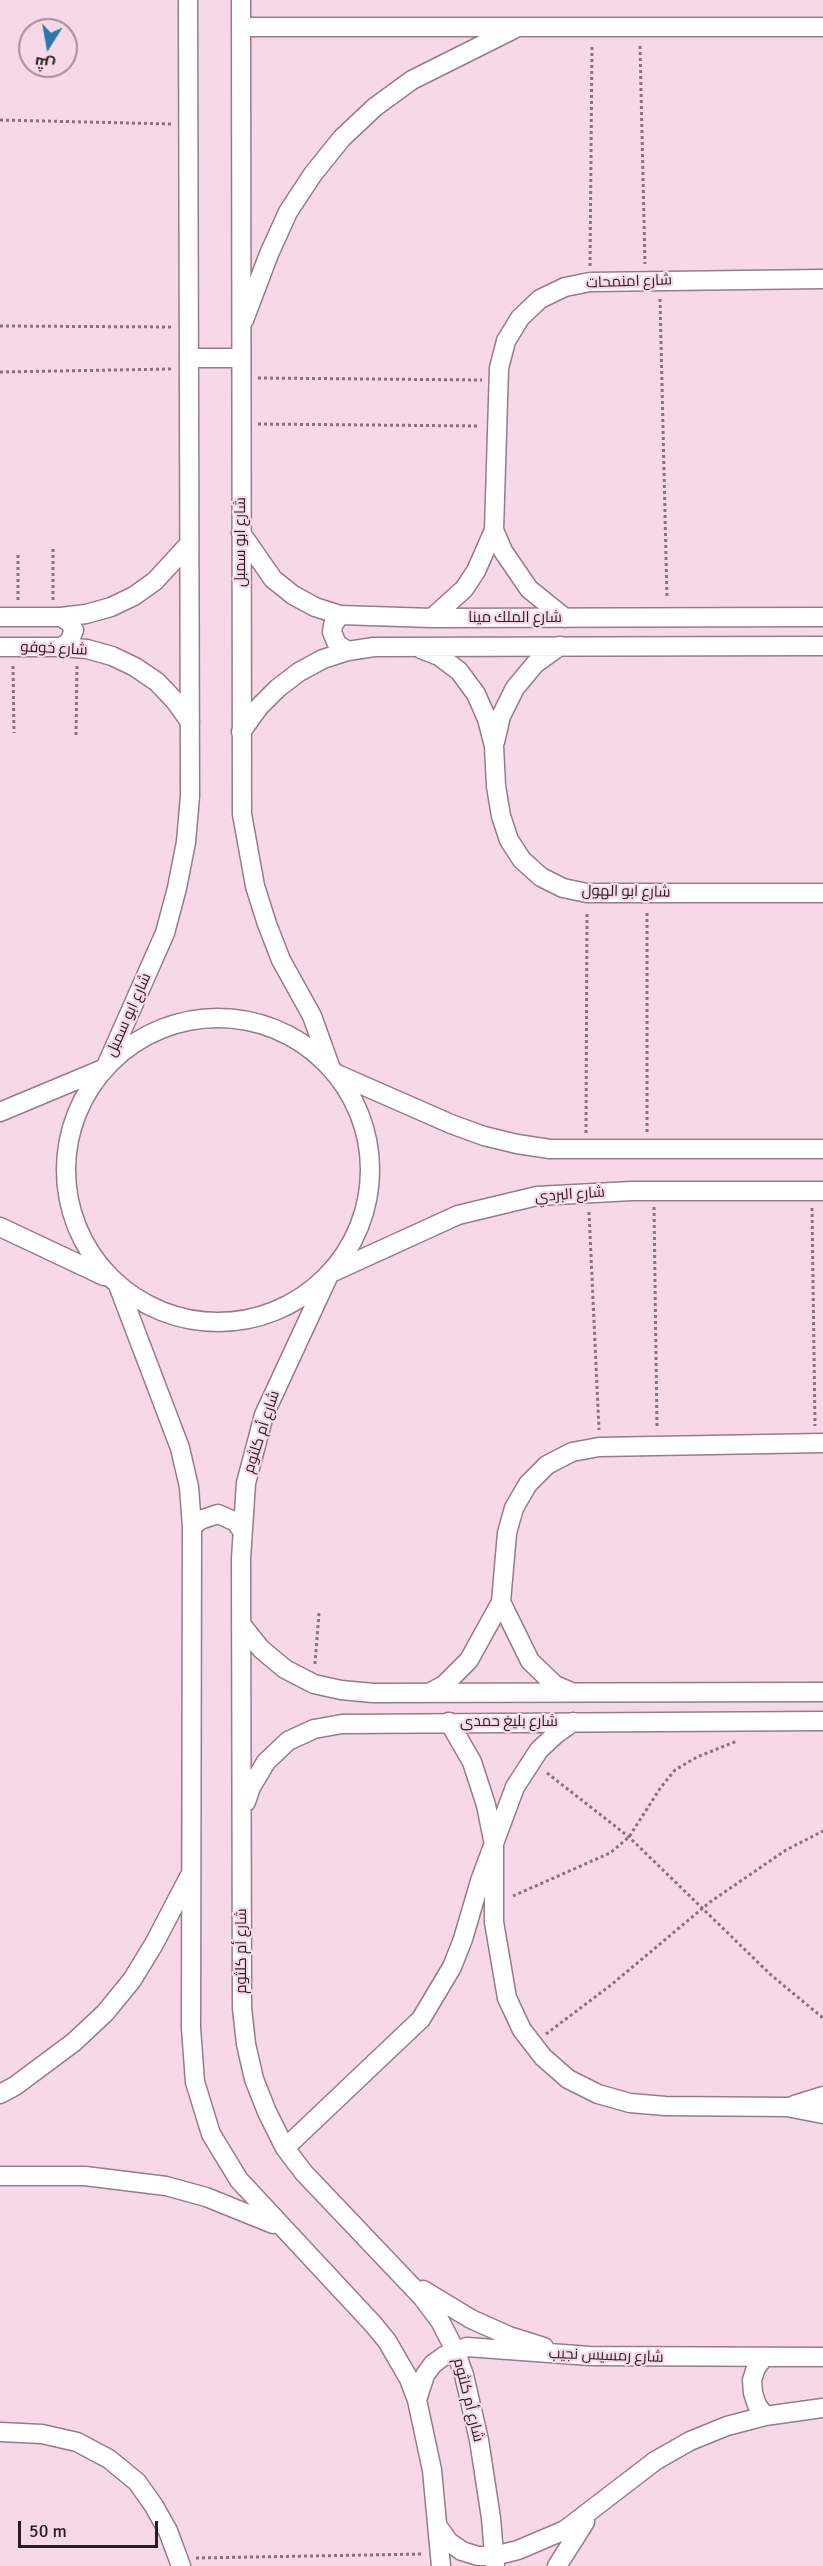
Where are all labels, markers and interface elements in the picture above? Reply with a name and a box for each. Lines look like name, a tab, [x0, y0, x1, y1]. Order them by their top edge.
north arrow	[18, 18, 78, 78]
text: ش	[33, 52, 57, 75]
street label: شارع امنمحات	[586, 272, 672, 292]
street label: شارع ابو سمبل	[232, 497, 250, 587]
street label: شارع الملك مينا	[468, 609, 562, 627]
street label: شارع خوفو	[20, 638, 88, 660]
street label: شارع ابو الهول	[581, 882, 671, 902]
street label: شارع ابو سمبل	[103, 970, 155, 1060]
street label: شارع البردي	[534, 1184, 606, 1206]
street label: شارع أم كلثوم	[240, 1389, 284, 1475]
street label: شارع بليغ حمدى	[460, 1713, 558, 1731]
street label: شارع أم كلثوم	[233, 1908, 251, 1994]
street label: شارع رمسيس نجيب	[548, 2345, 664, 2367]
street label: شارع أم كلثوم	[449, 2356, 487, 2444]
scale bar	[21, 2509, 160, 2547]
text: 50 m	[29, 2520, 67, 2542]

